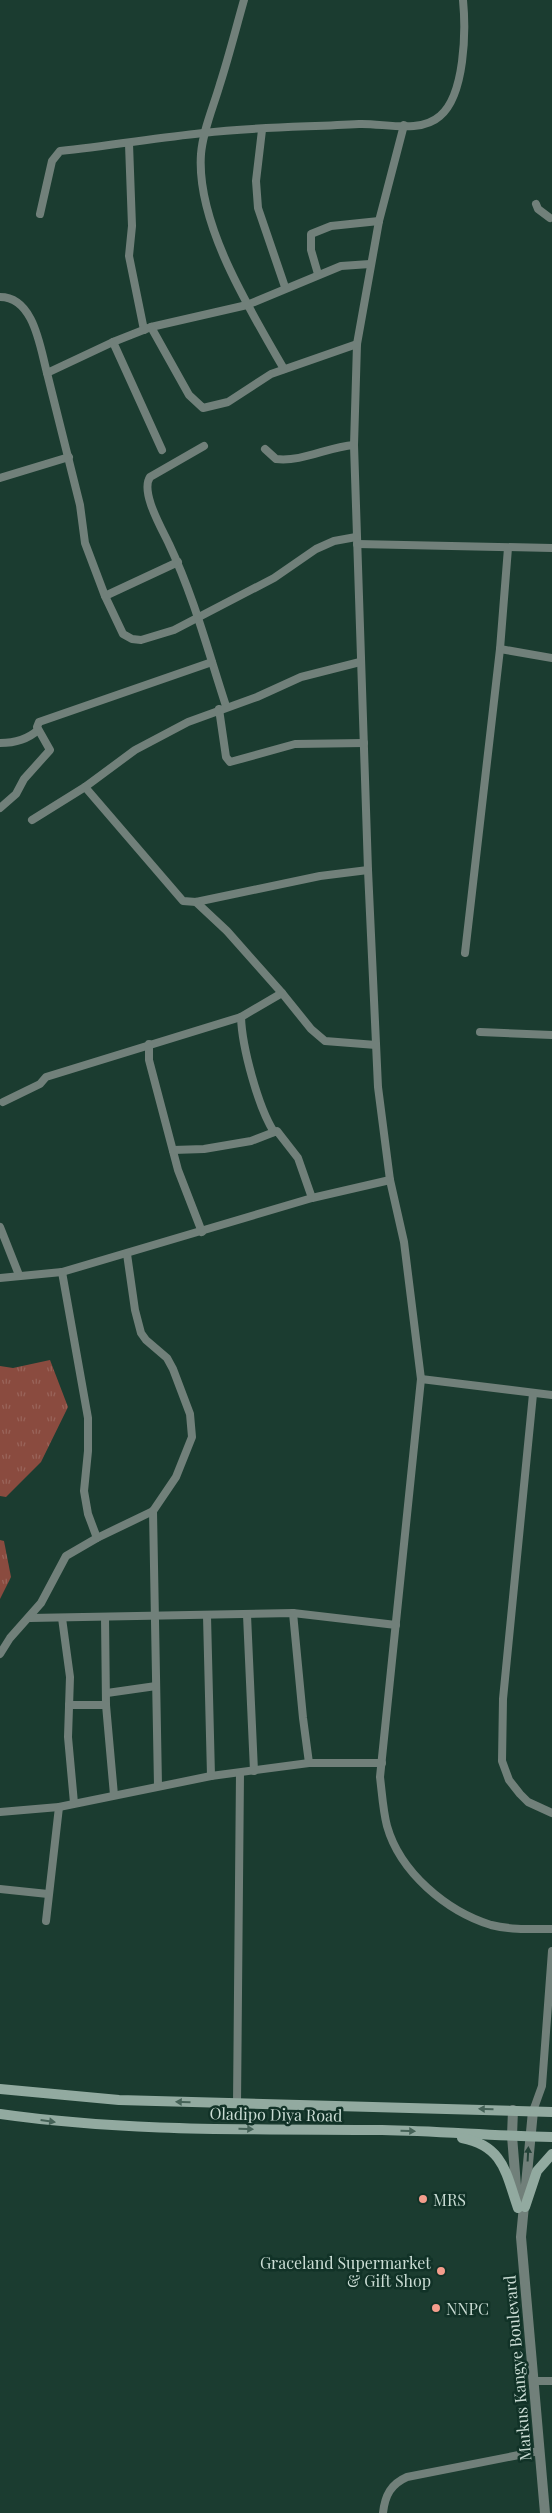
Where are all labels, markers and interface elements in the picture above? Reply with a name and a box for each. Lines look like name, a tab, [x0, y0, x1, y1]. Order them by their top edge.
one-way arrow	[175, 2098, 191, 2106]
street label: Oladipo Diya Road	[209, 2102, 343, 2126]
one-way arrow	[478, 2105, 494, 2113]
one-way arrow	[41, 2117, 57, 2125]
one-way arrow	[238, 2125, 254, 2133]
one-way arrow	[400, 2127, 416, 2135]
one-way arrow	[525, 2146, 533, 2162]
place label: MRS	[433, 2189, 466, 2210]
marker: MRS	[417, 2193, 429, 2205]
place label: Graceland Supermarket & Gift Shop	[260, 2252, 431, 2291]
marker: Graceland Supermarket & Gift Shop	[435, 2265, 447, 2277]
street label: Markus Kangye Boulevard	[498, 2274, 536, 2462]
place label: NNPC	[446, 2298, 489, 2319]
marker: NNPC	[430, 2302, 442, 2314]

